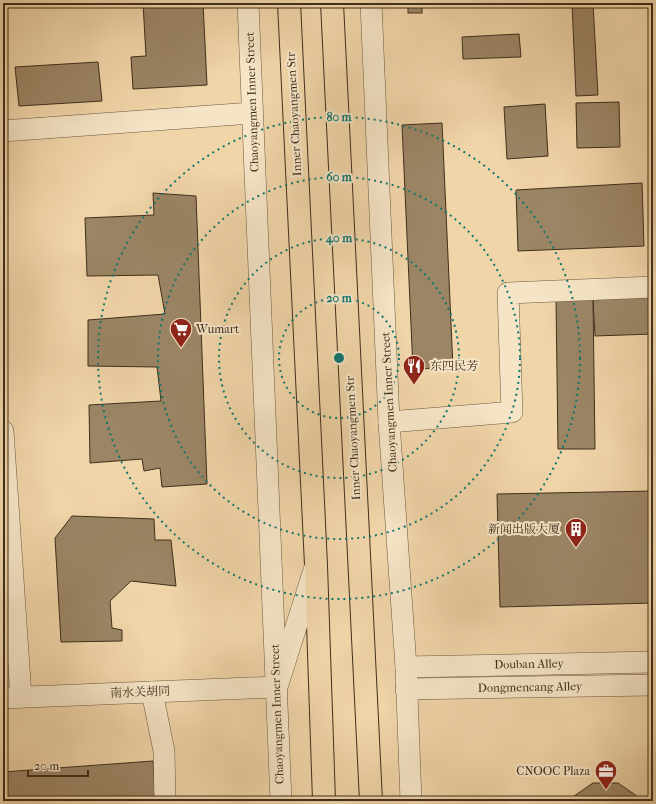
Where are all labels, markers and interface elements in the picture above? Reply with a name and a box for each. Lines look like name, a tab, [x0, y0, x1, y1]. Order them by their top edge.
street label: Chaoyangmen Inner Street	[243, 31, 261, 172]
street label: Inner Chaoyangmen Str	[284, 51, 304, 177]
text: 80 m	[326, 110, 353, 124]
text: 60 m	[326, 170, 353, 184]
text: 40 m	[325, 231, 353, 246]
text: 20 m	[326, 291, 353, 305]
supermarket icon: Wumart	[168, 316, 194, 349]
place label: Wumart	[195, 322, 240, 336]
street label: Chaoyangmen Inner Street	[378, 331, 400, 473]
centre of rings	[332, 351, 346, 365]
restaurant icon: 东四民芳	[401, 353, 427, 386]
place label: 东四民芳	[430, 359, 478, 373]
street label: Inner Chaoyangmen Str	[343, 375, 363, 501]
building icon: 新闻出版大厦	[563, 516, 589, 549]
place label: 新闻出版大厦	[488, 522, 560, 536]
street label: Chaoyangmen Inner Street	[268, 643, 286, 784]
street label: Douban Alley	[494, 656, 565, 672]
street label: Dongmencang Alley	[478, 679, 583, 695]
street label: 南水关胡同	[110, 684, 170, 700]
scale bar	[28, 752, 88, 778]
office icon: CNOOC Plaza	[593, 758, 619, 791]
text: 20 m	[34, 759, 59, 773]
place label: CNOOC Plaza	[516, 764, 590, 778]

